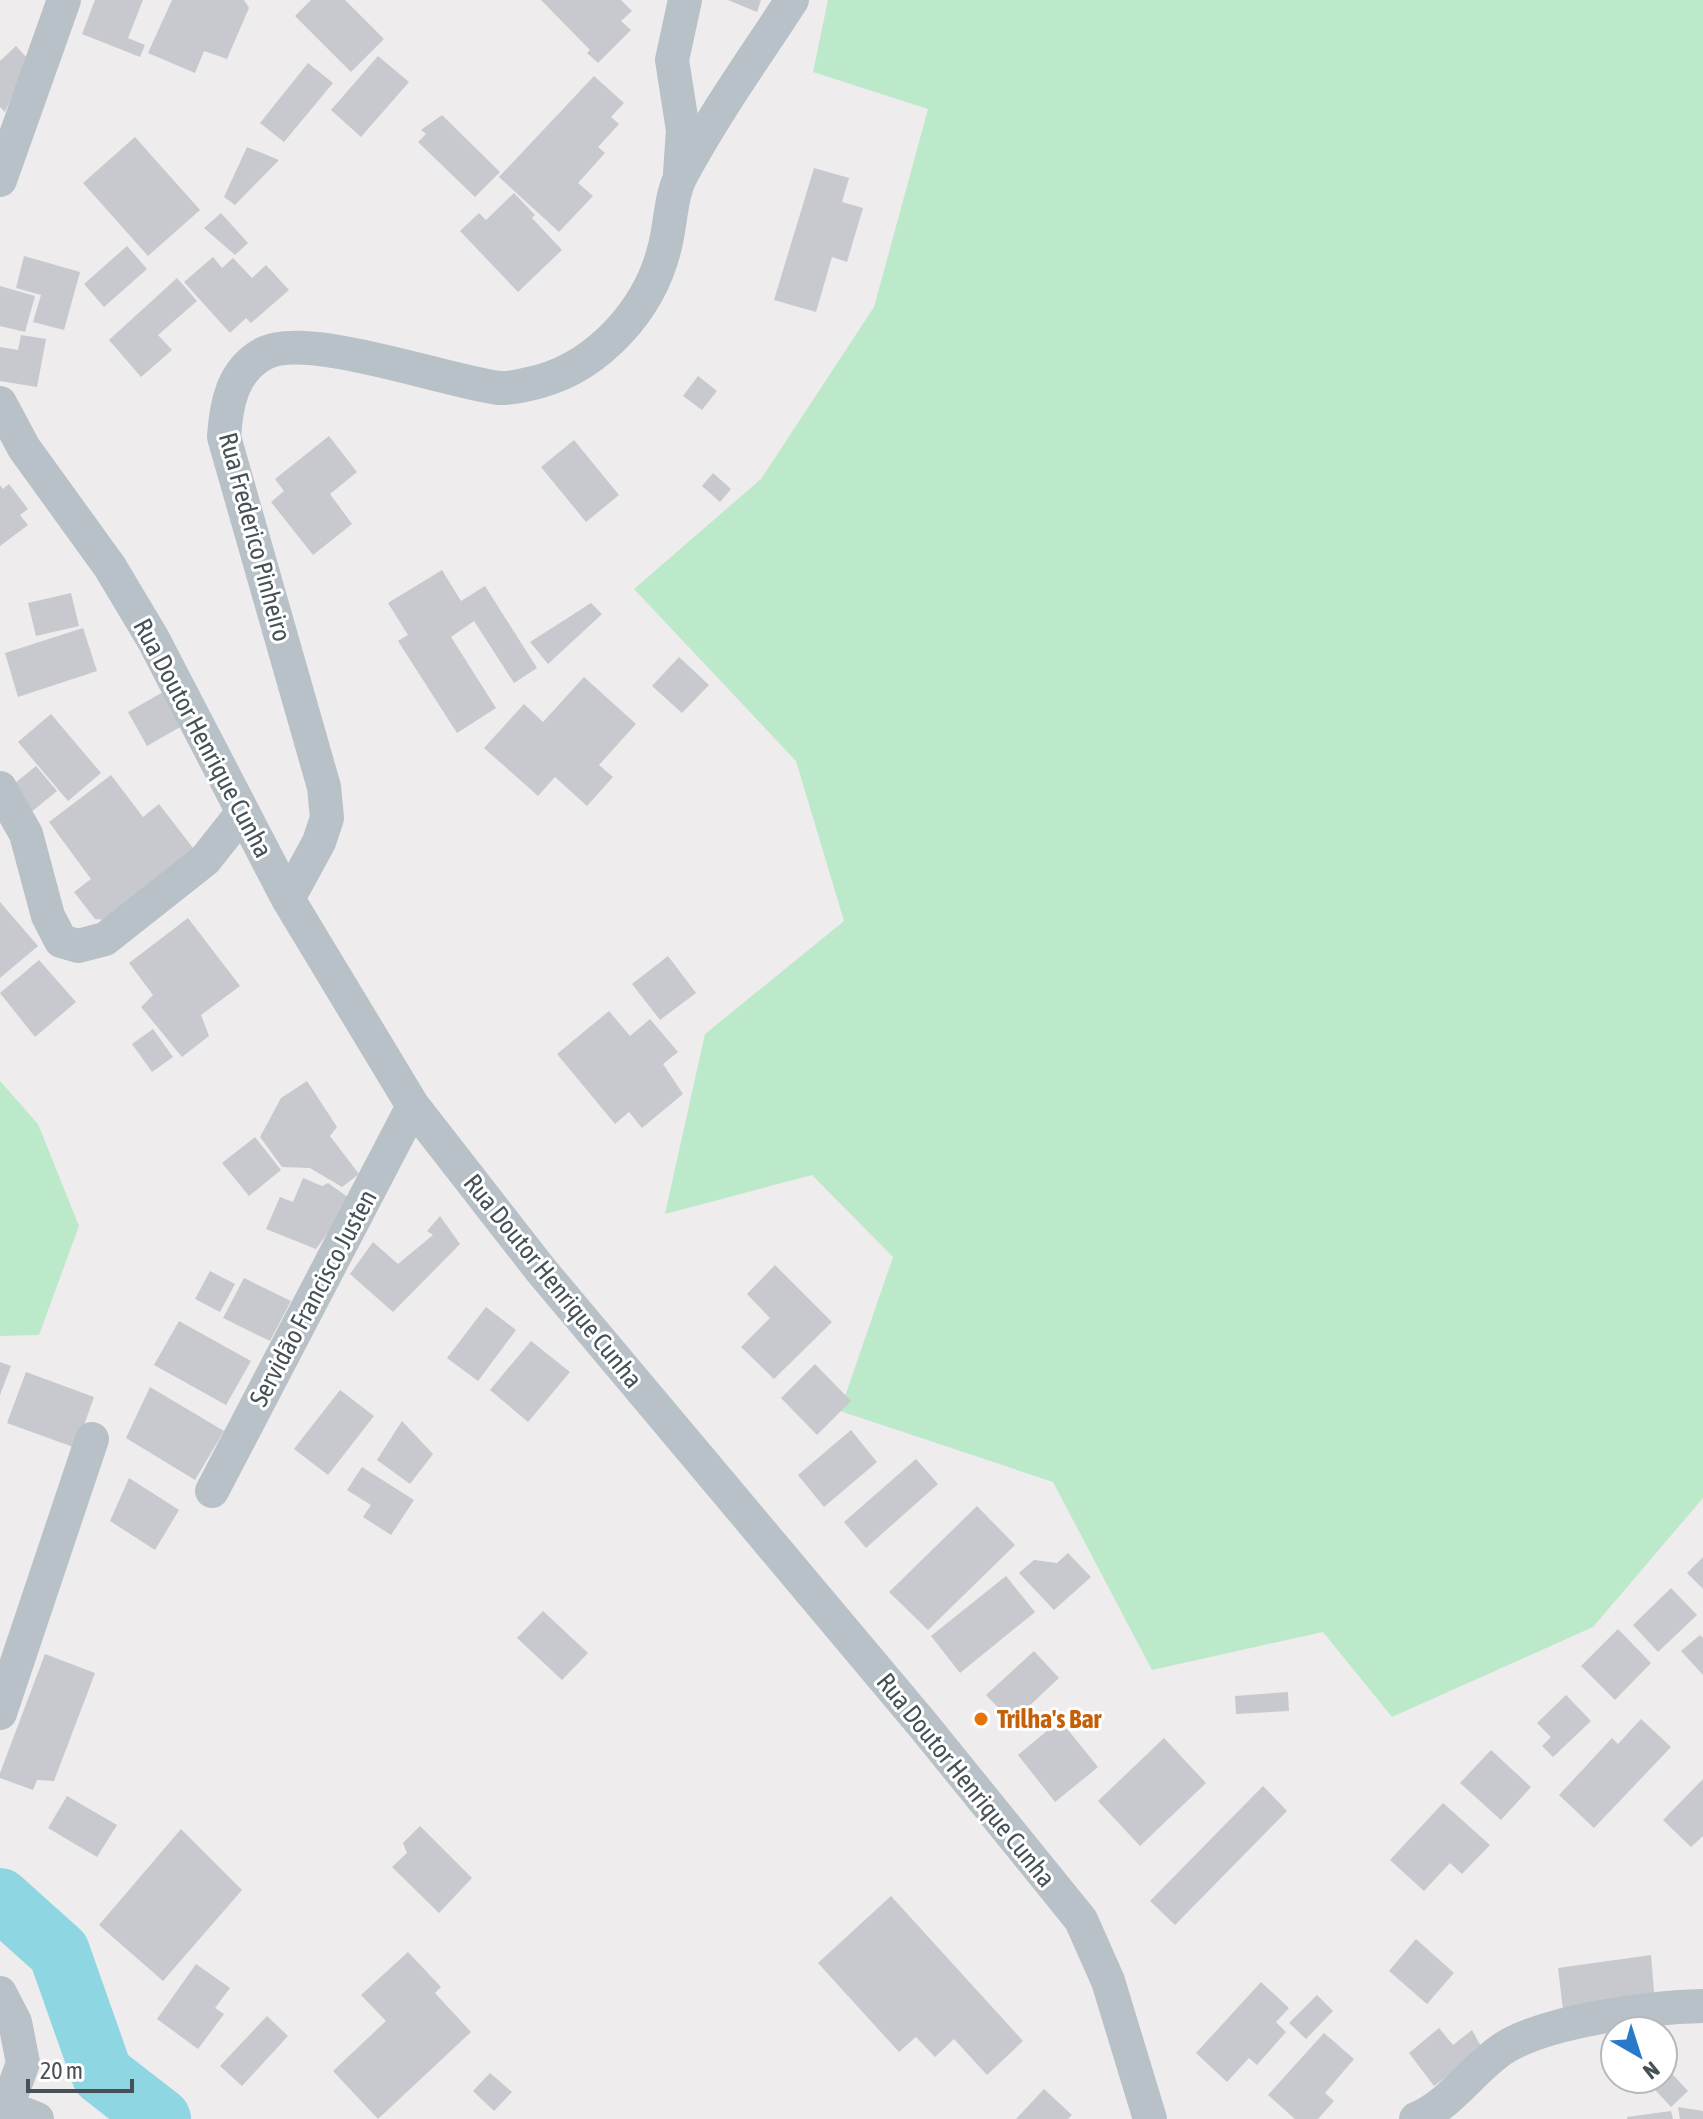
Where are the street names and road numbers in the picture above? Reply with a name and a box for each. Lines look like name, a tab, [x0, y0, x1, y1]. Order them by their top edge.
street label: Rua Frederico Pinheiro	[213, 429, 297, 645]
street label: Rua Doutor Henrique Cunha	[127, 613, 279, 863]
street label: Rua Doutor Henrique Cunha	[458, 1168, 648, 1394]
street label: Servidão Francisco Justen	[243, 1185, 383, 1411]
street label: Rua Doutor Henrique Cunha	[871, 1667, 1061, 1893]

